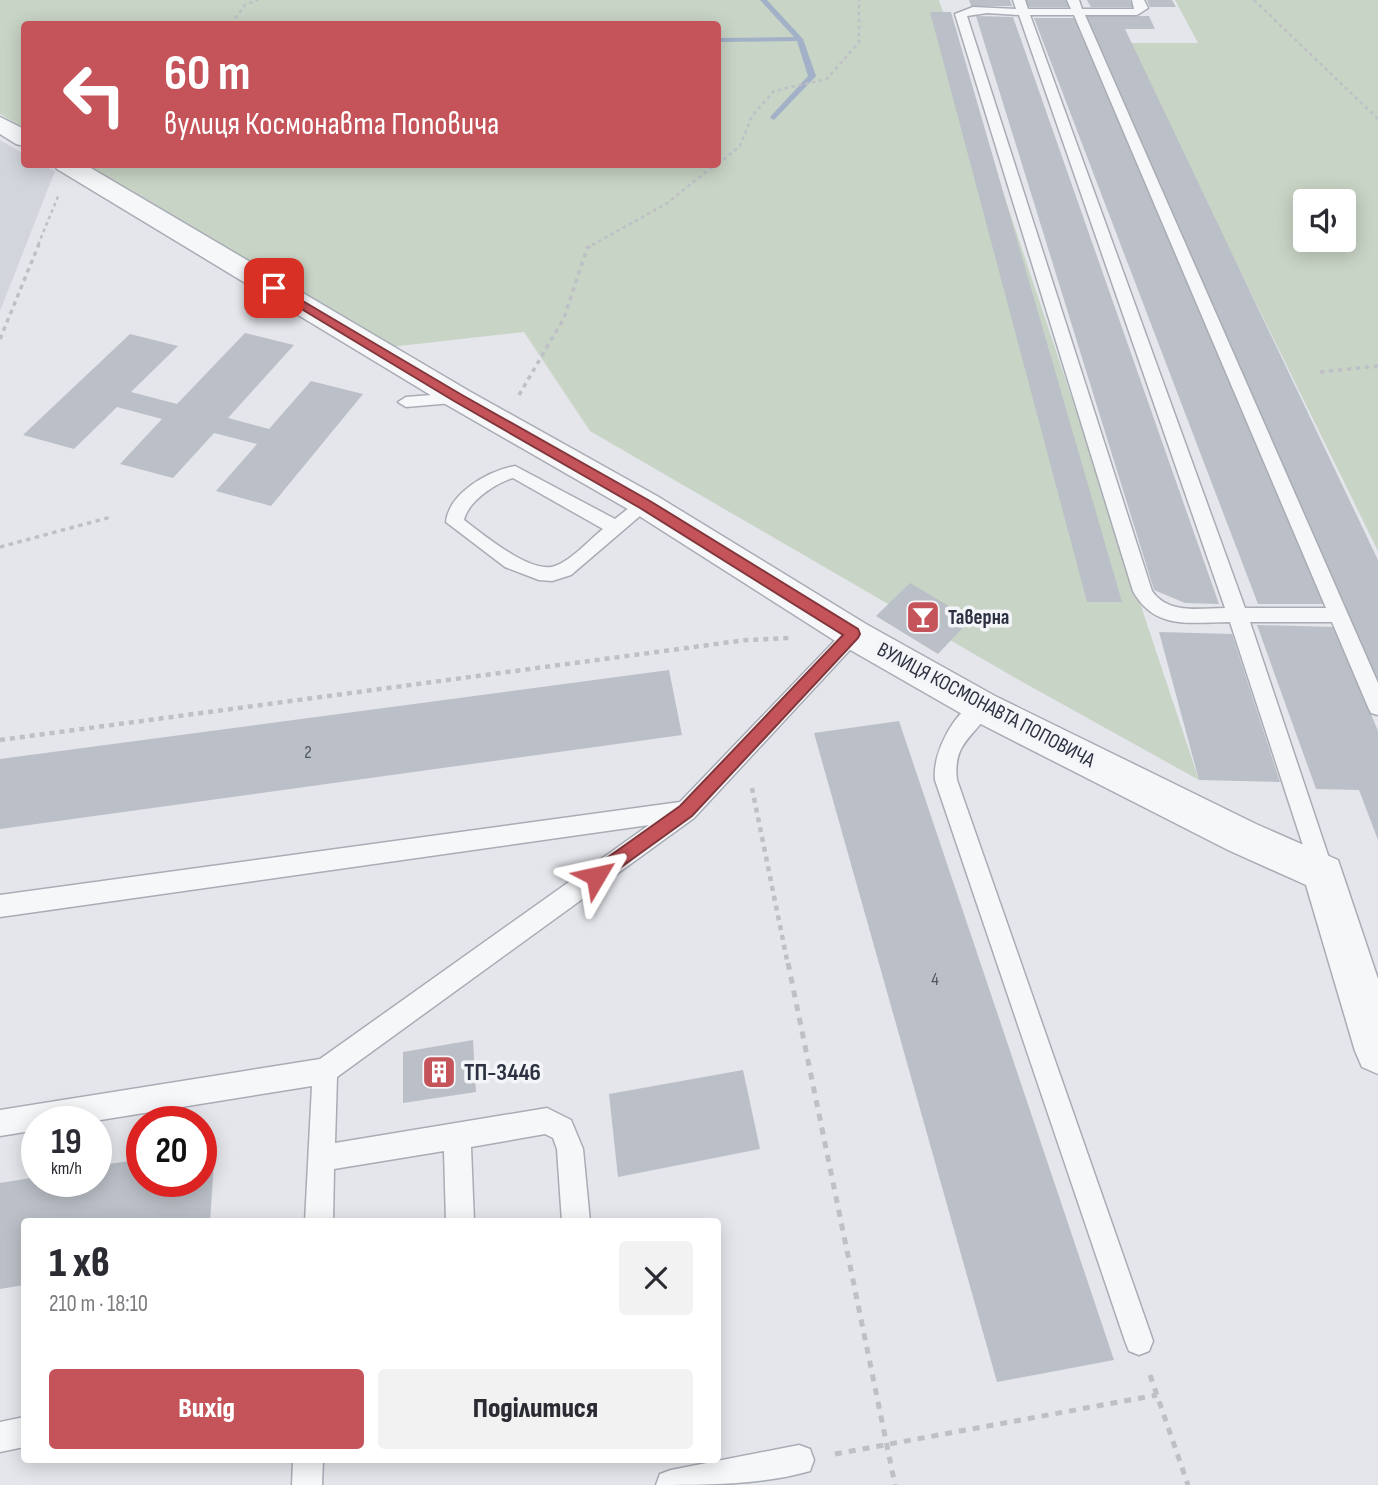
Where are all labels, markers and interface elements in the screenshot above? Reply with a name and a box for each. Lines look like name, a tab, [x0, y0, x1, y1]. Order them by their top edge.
text: 60 m	[164, 45, 251, 104]
icon: left	[49, 49, 140, 140]
text: вулиця Космонавта Поповича	[164, 105, 499, 144]
map controls	[1293, 189, 1356, 252]
button: sound	[1293, 189, 1356, 252]
pin	[244, 258, 304, 318]
icon: arrive	[255, 269, 293, 307]
bar icon: Таверна	[904, 598, 942, 636]
place label: Таверна	[948, 605, 1009, 630]
street label: ВУЛИЦЯ КОСМОНАВТА ПОПОВИЧА	[873, 637, 1100, 773]
house number: 2	[304, 742, 312, 763]
position arrow	[559, 839, 633, 913]
house number: 4	[931, 969, 939, 990]
building icon: ТП-3446	[420, 1053, 458, 1091]
place label: ТП-3446	[464, 1058, 541, 1087]
speed limit sign: 20	[126, 1106, 217, 1197]
text: 19	[51, 1121, 82, 1164]
text: km/h	[51, 1158, 82, 1179]
text: 1 хв	[49, 1238, 110, 1289]
button: close	[619, 1241, 693, 1315]
text: 210 m · 18:10	[49, 1290, 148, 1318]
button: Вихід	[49, 1369, 364, 1449]
button: Поділитися	[378, 1369, 693, 1449]

